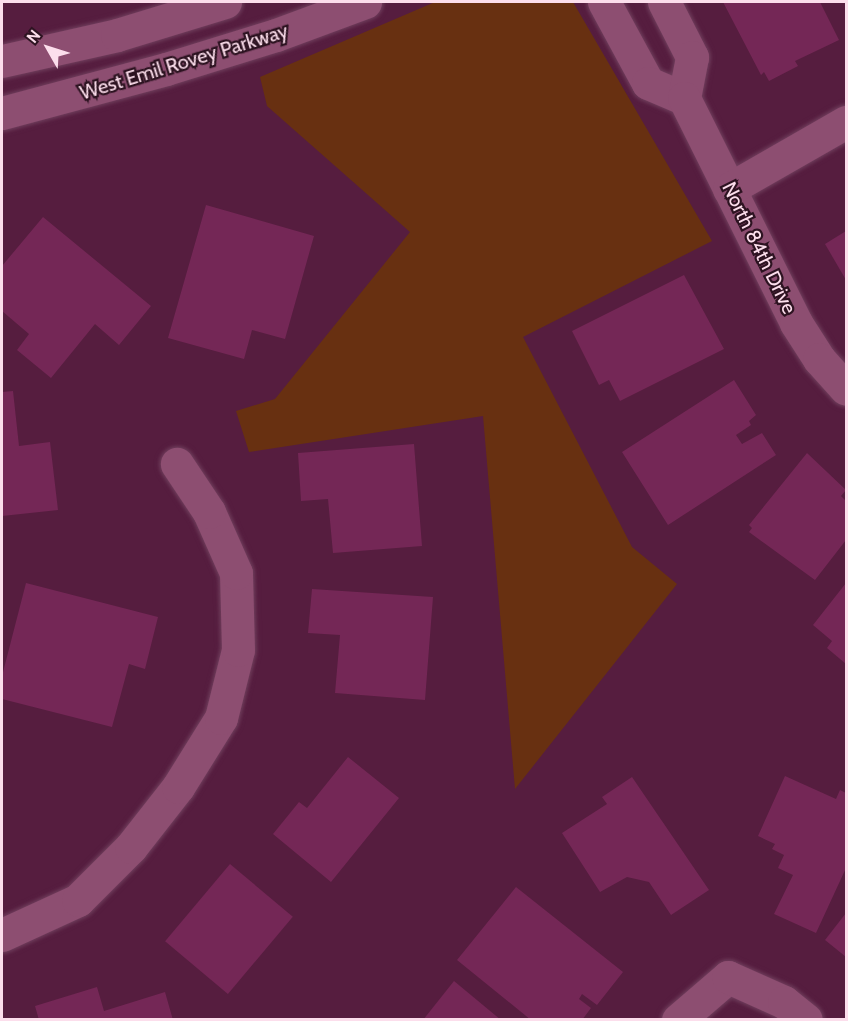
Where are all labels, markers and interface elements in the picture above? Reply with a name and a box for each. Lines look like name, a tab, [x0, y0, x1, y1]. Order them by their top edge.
north arrow	[18, 18, 78, 78]
street label: West Emil Rovey Parkway	[77, 19, 291, 105]
text: N	[23, 26, 45, 47]
street label: North 84th Drive	[717, 178, 801, 318]

